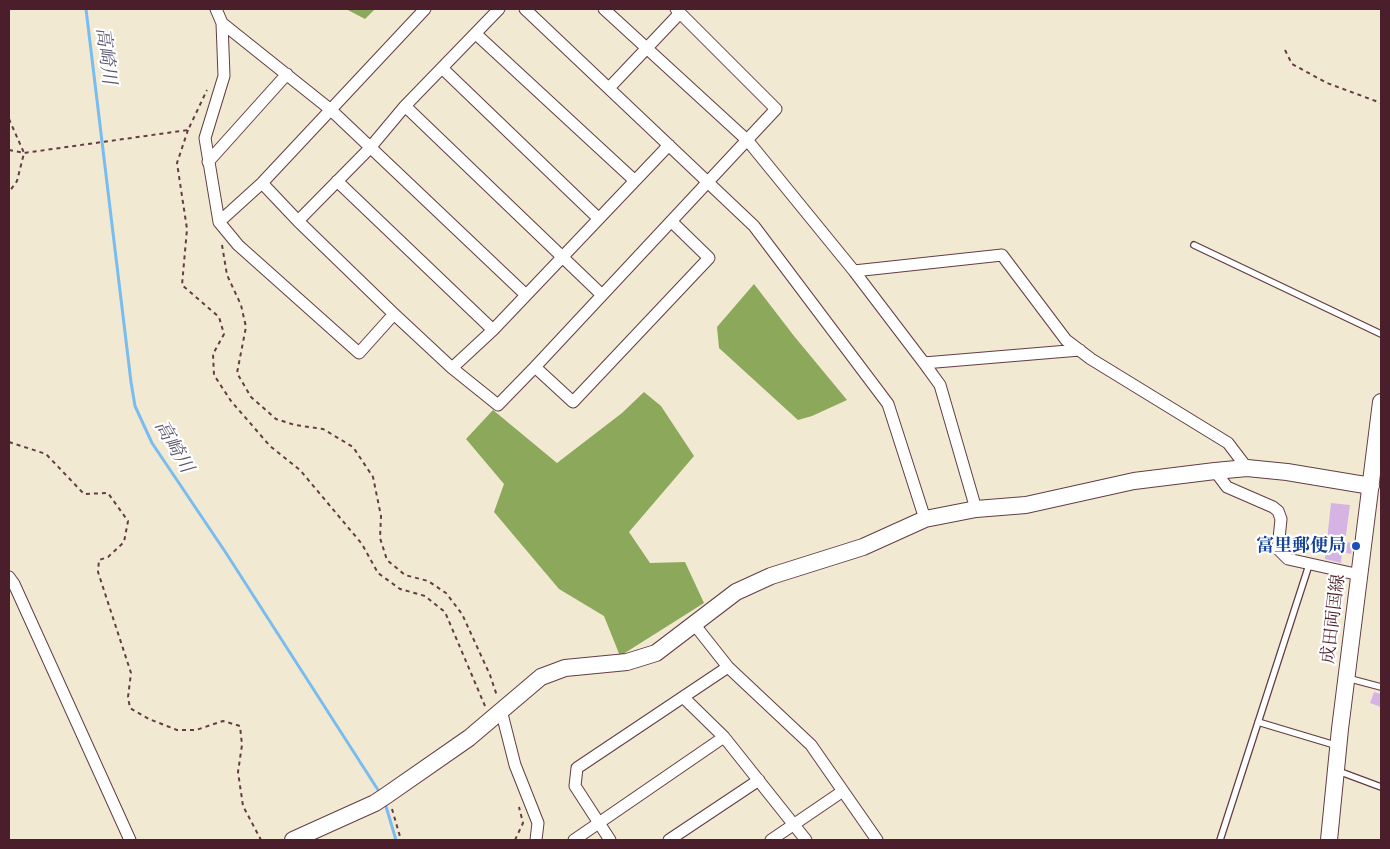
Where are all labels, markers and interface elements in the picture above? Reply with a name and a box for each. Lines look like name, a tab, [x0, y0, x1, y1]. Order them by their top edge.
water label: 高崎川	[90, 26, 120, 86]
water label: 高崎川	[149, 417, 197, 477]
place label: 富里郵便局	[1256, 535, 1346, 557]
marker: 富里郵便局	[1350, 540, 1362, 552]
street label: 成田両国線	[1318, 573, 1350, 665]

